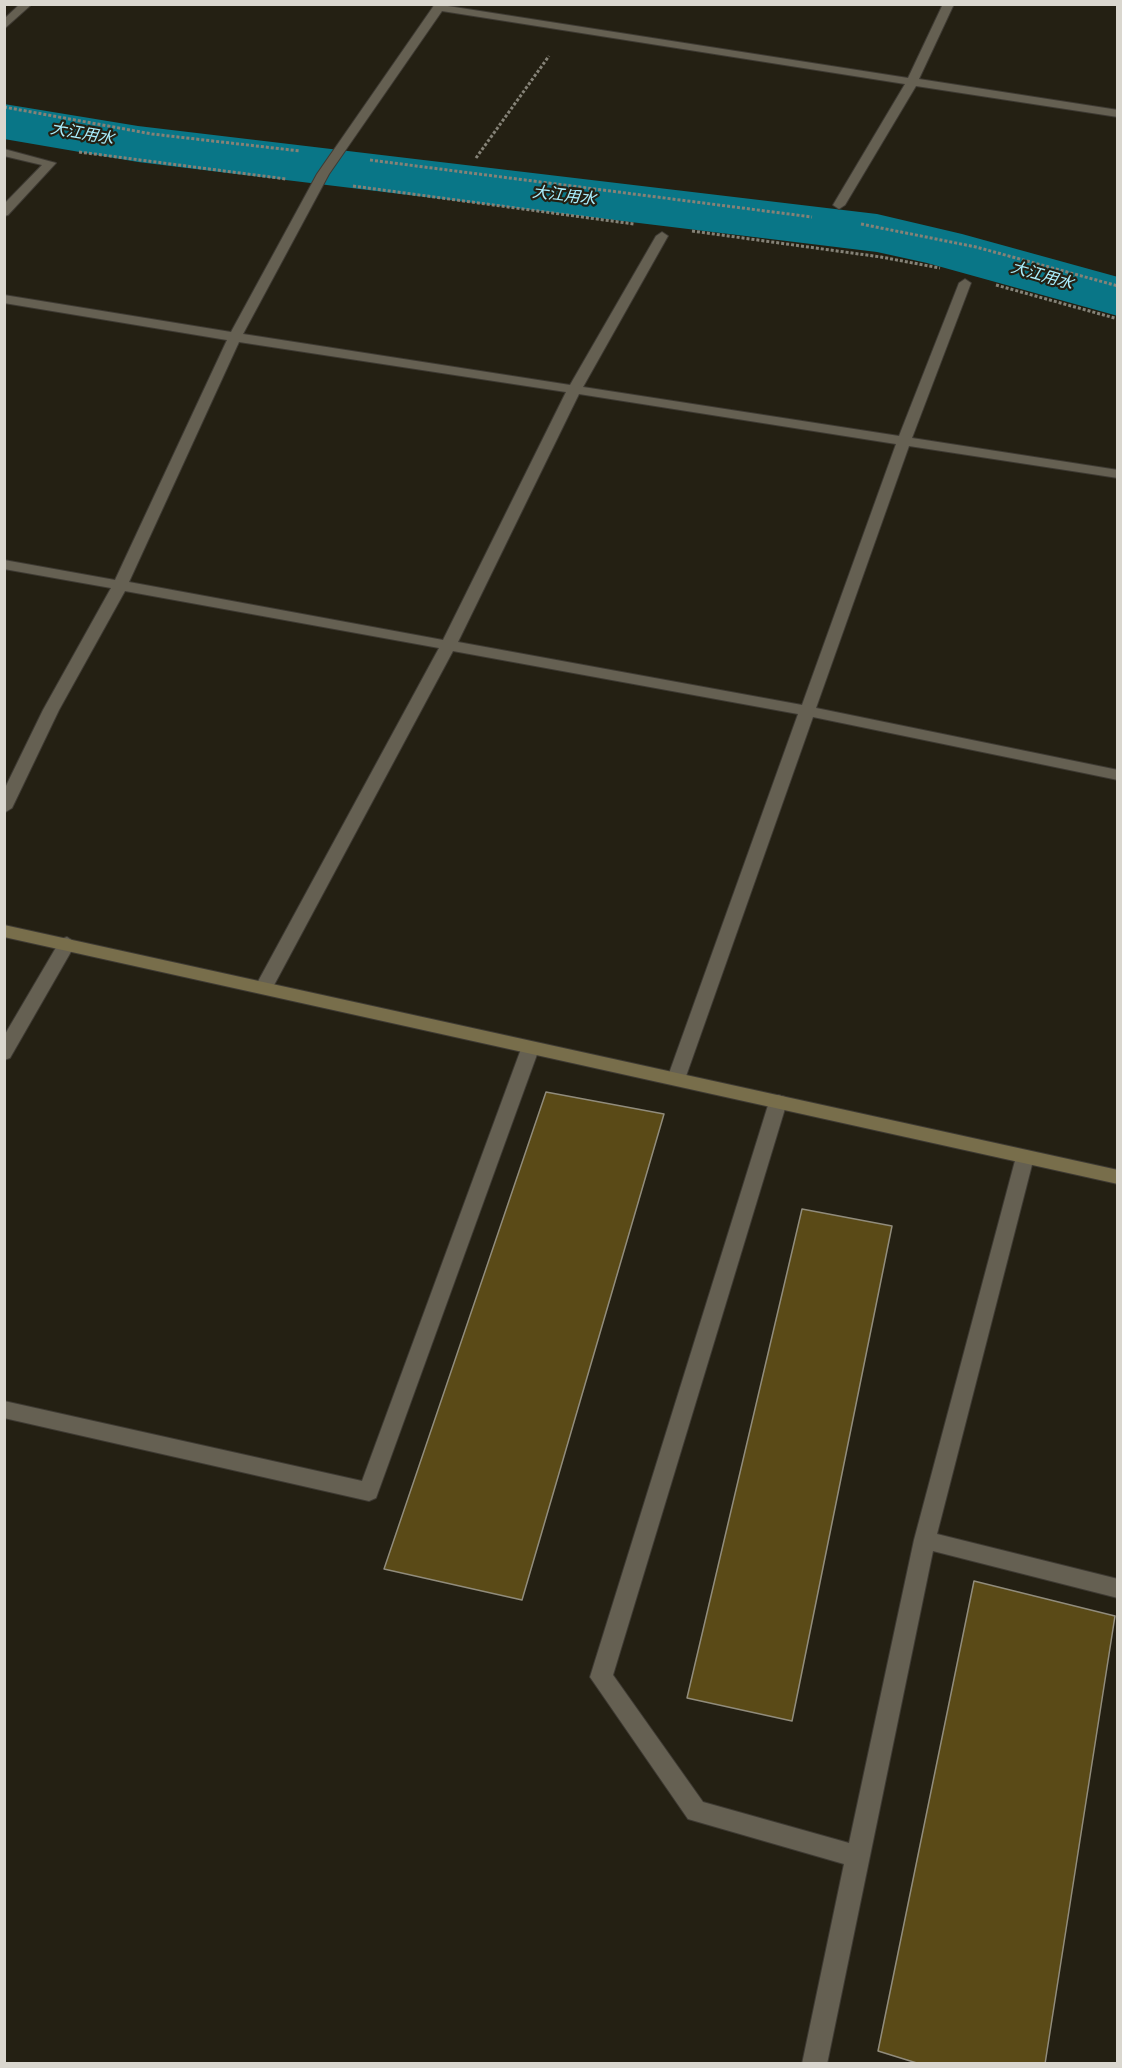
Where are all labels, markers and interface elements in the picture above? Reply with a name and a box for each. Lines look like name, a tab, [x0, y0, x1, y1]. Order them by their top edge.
water label: 大江用水	[49, 119, 115, 149]
water label: 大江用水	[531, 183, 597, 209]
water label: 大江用水	[1009, 258, 1075, 294]

